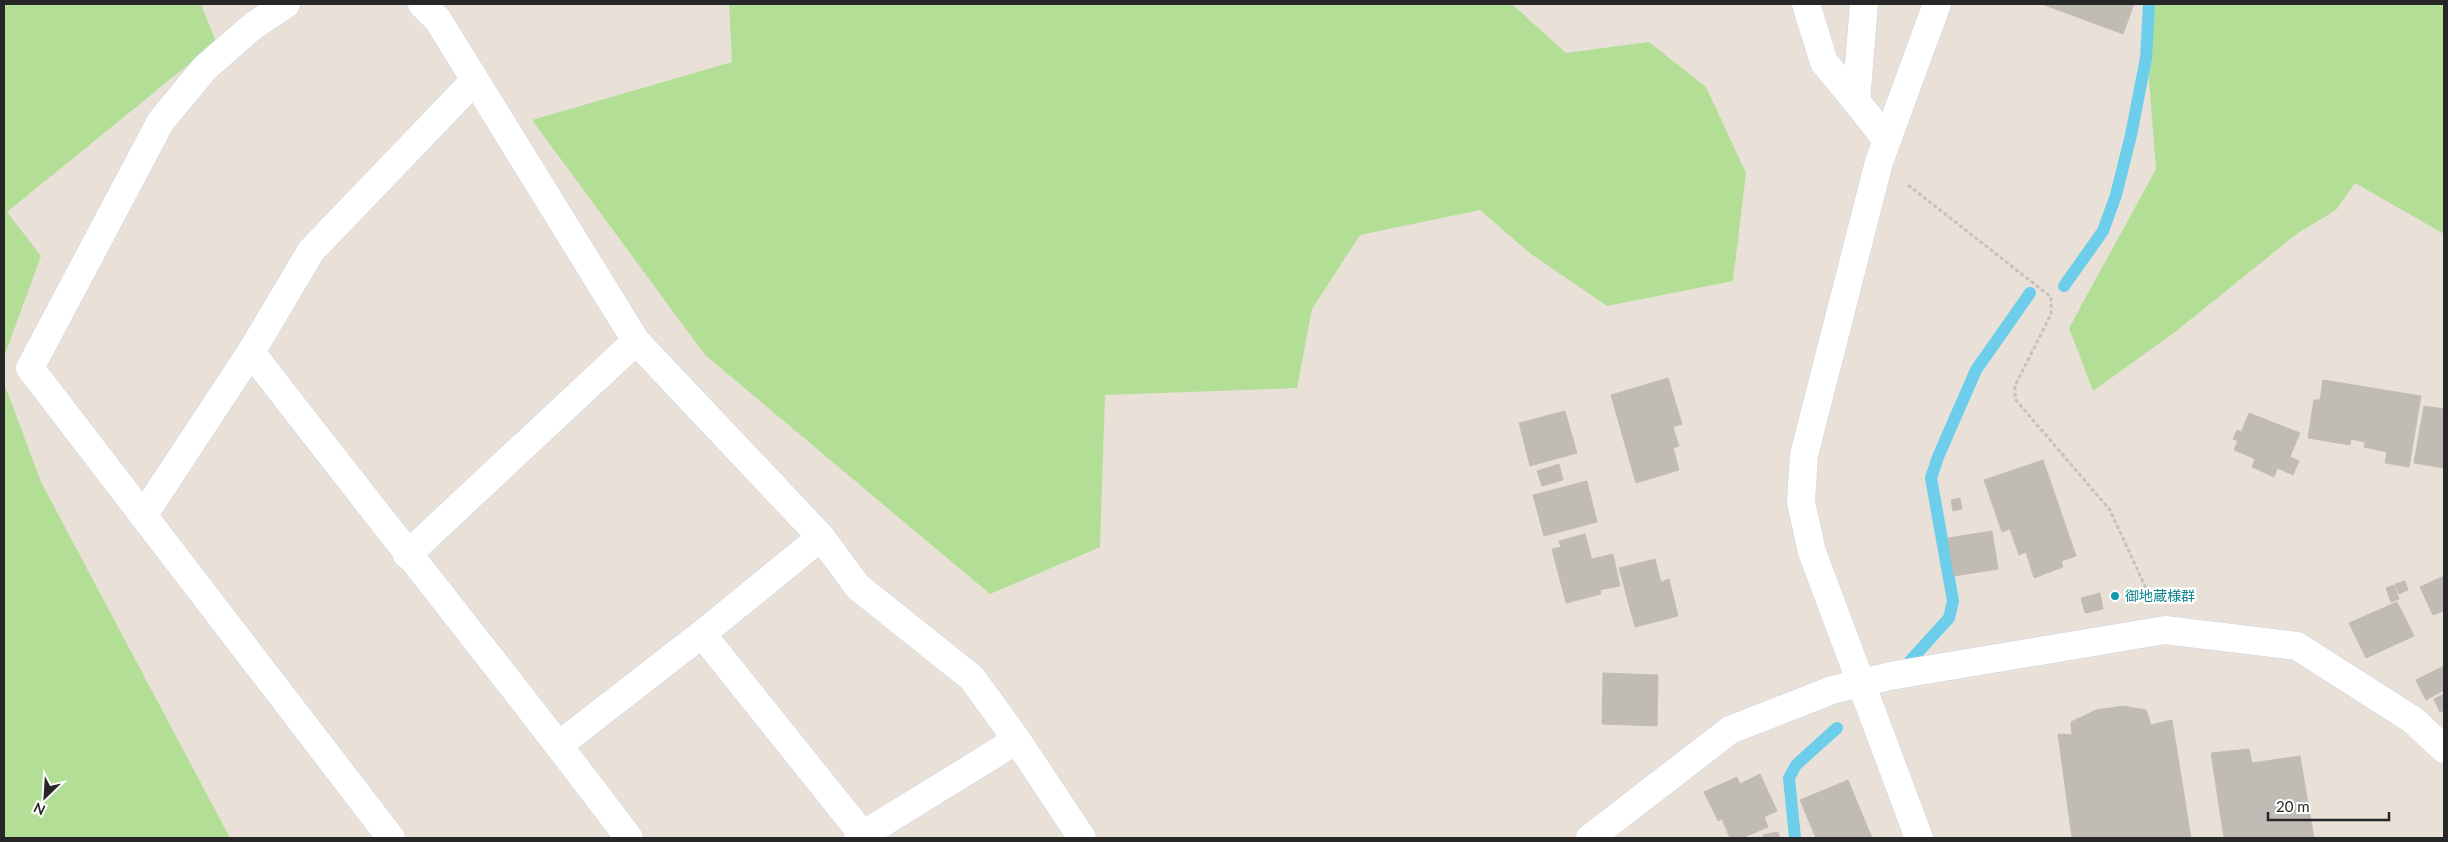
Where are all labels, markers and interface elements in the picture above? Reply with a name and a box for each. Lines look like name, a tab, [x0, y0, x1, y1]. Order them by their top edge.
place label: 御地蔵様群	[2125, 587, 2195, 604]
marker: 御地蔵様群	[2109, 590, 2121, 602]
north arrow	[20, 772, 70, 822]
scale bar	[2268, 790, 2389, 822]
text: 20 m	[2276, 797, 2310, 815]
text: N	[31, 799, 48, 819]

